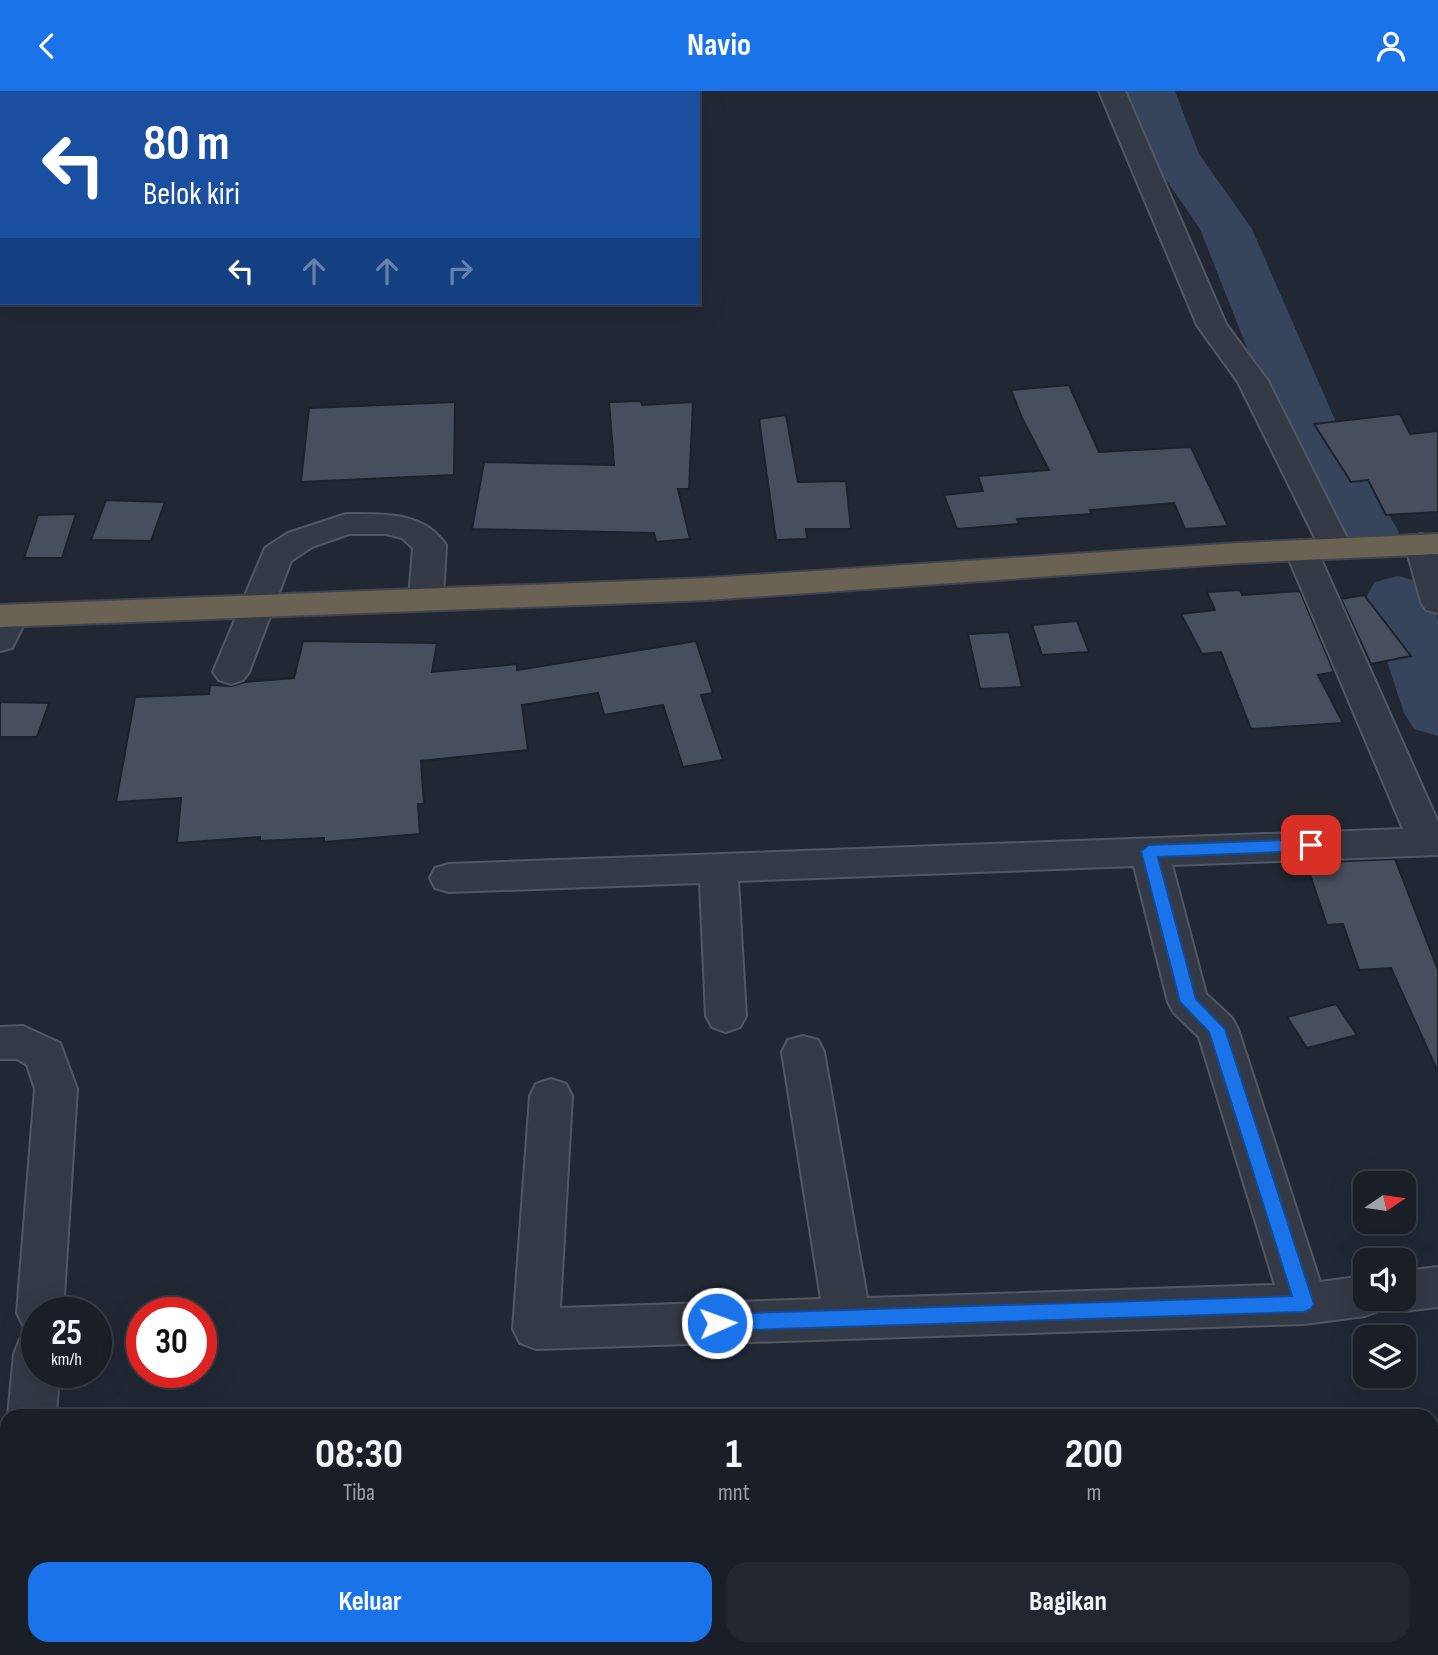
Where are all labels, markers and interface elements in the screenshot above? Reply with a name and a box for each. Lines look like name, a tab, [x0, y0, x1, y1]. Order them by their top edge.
text: Navio	[687, 26, 751, 65]
icon: back	[28, 27, 66, 65]
icon: person	[1372, 27, 1410, 65]
text: 80 m	[143, 115, 230, 174]
icon: left	[28, 119, 119, 210]
text: Belok kiri	[143, 175, 240, 214]
icon: left	[222, 252, 260, 290]
icon: ahead	[295, 252, 333, 290]
icon: ahead	[368, 252, 406, 290]
icon: right	[441, 252, 479, 290]
pin	[1281, 815, 1341, 875]
icon: arrive	[1292, 826, 1330, 864]
north arrow	[1353, 1171, 1416, 1234]
map controls	[1353, 1171, 1416, 1388]
button: sound	[1353, 1248, 1416, 1311]
position arrow	[680, 1286, 754, 1360]
speed limit sign: 30	[126, 1297, 217, 1388]
text: 25	[51, 1312, 82, 1355]
button: layers	[1353, 1325, 1416, 1388]
text: km/h	[51, 1349, 82, 1370]
text: 08:30	[315, 1429, 403, 1480]
text: 1	[726, 1429, 742, 1480]
text: 200	[1065, 1429, 1123, 1480]
text: Tiba	[343, 1479, 375, 1507]
text: mnt	[718, 1479, 750, 1507]
text: m	[1086, 1479, 1101, 1507]
button: Keluar	[28, 1562, 712, 1642]
button: Bagikan	[726, 1562, 1410, 1642]

